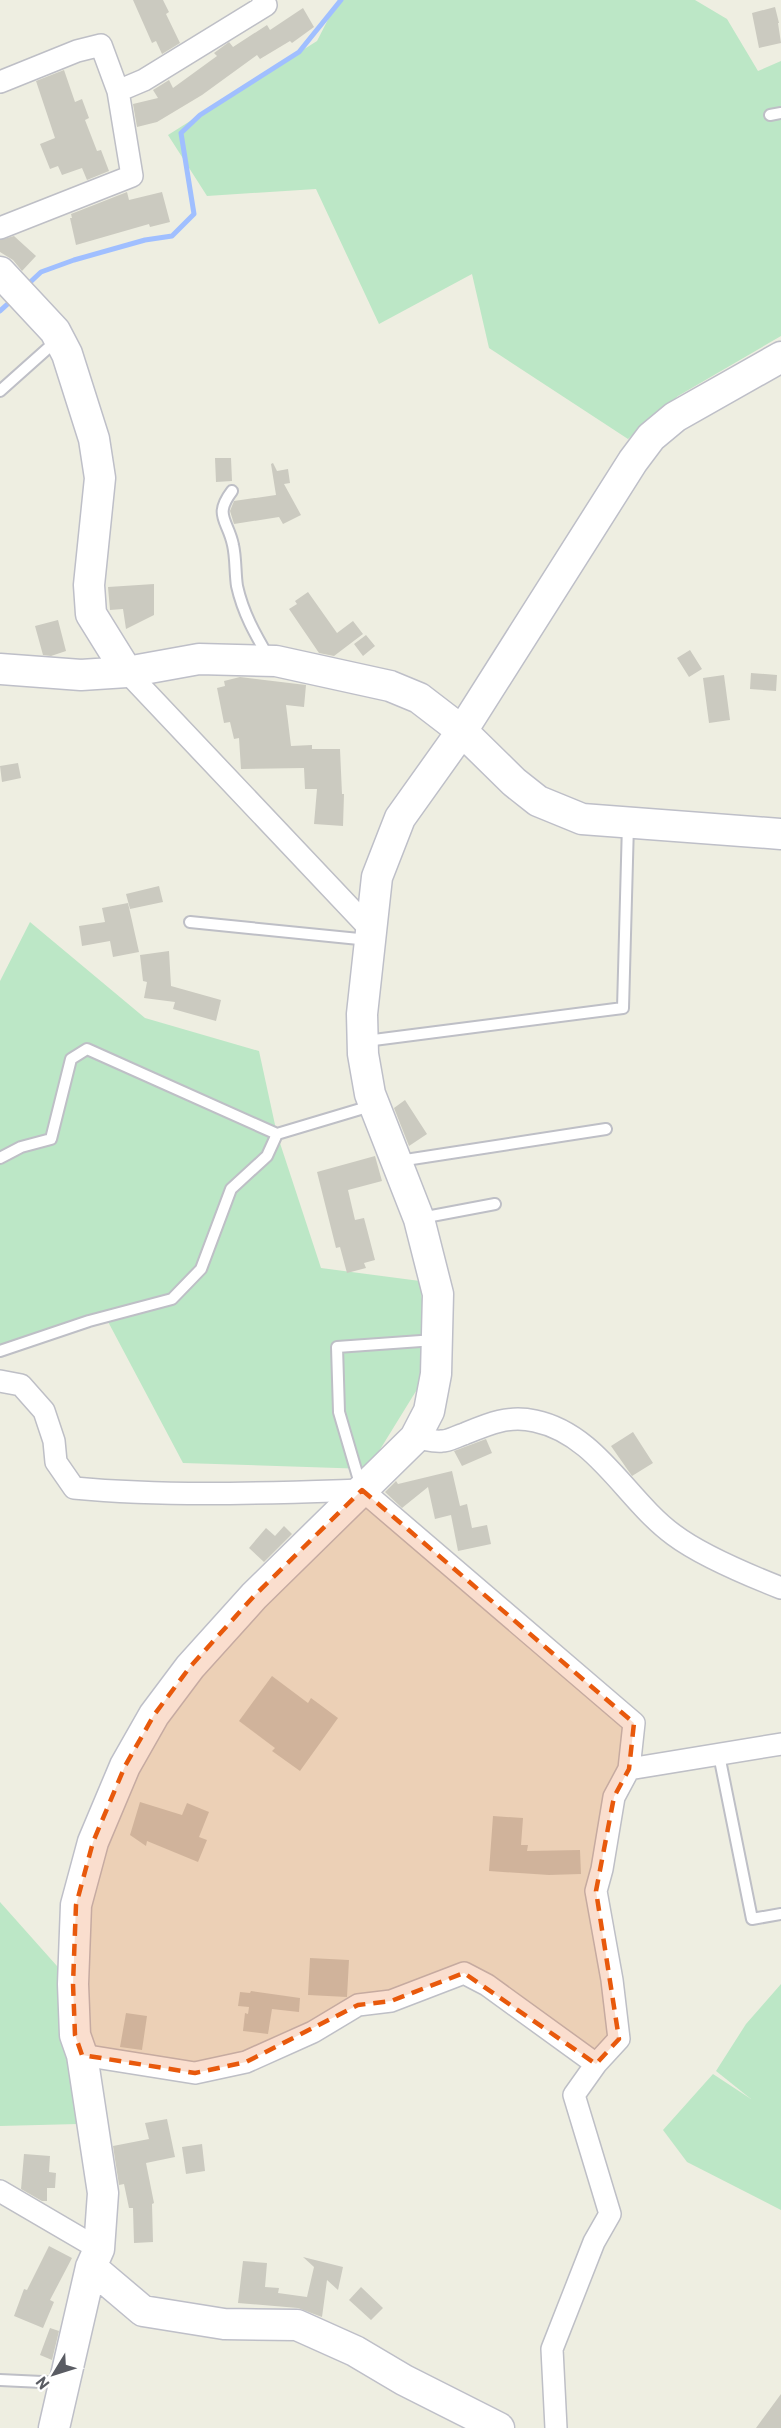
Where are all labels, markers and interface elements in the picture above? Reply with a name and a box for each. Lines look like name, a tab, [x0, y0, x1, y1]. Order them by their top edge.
north arrow	[24, 2344, 84, 2404]
text: N	[31, 2374, 53, 2394]

